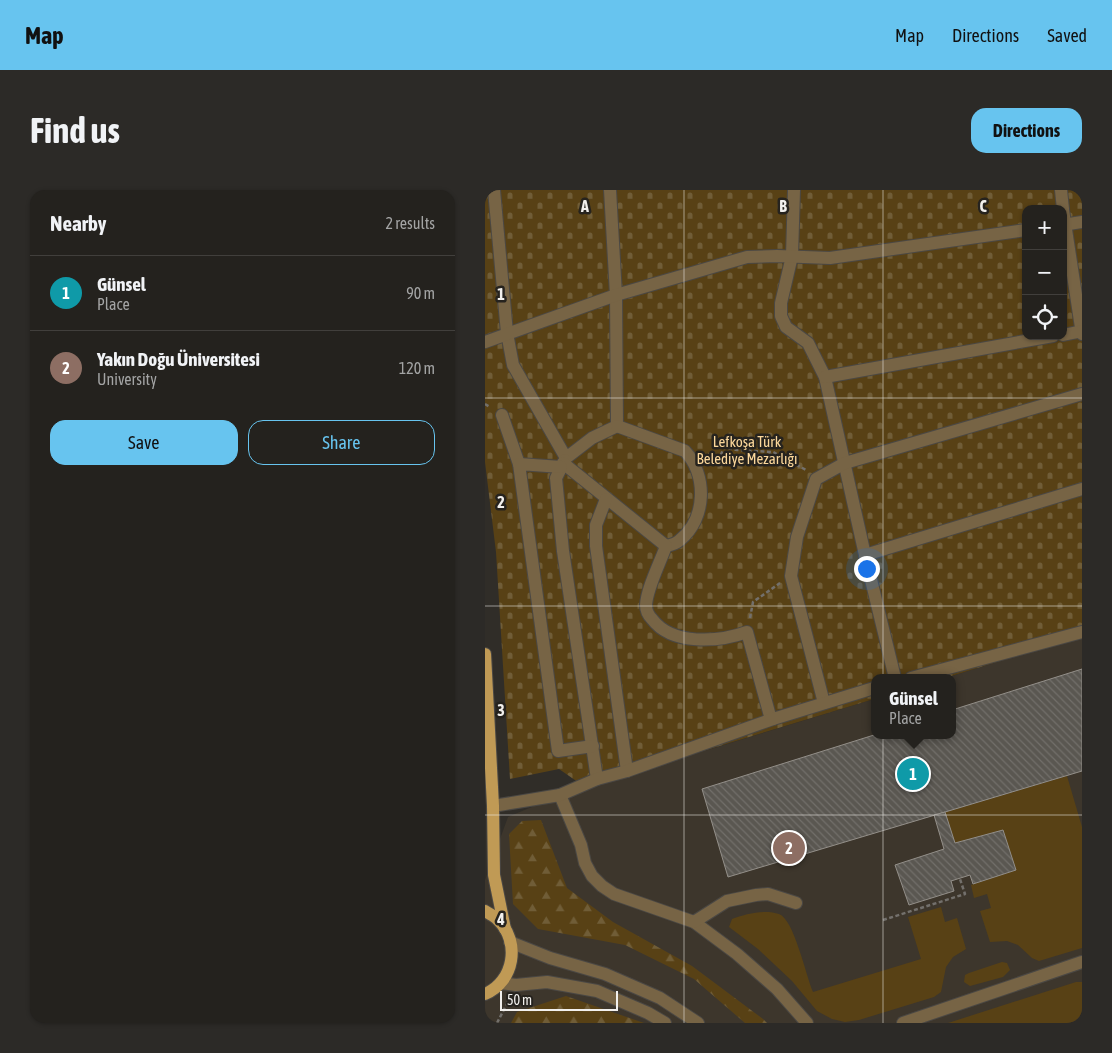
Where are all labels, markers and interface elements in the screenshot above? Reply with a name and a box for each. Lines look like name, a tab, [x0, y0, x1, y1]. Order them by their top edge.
text: Map	[25, 22, 64, 49]
text: Map	[895, 25, 924, 46]
text: Directions	[952, 25, 1019, 46]
text: Saved	[1047, 25, 1087, 46]
button: Directions	[971, 108, 1082, 153]
text: Find us	[30, 110, 120, 150]
text: A	[580, 197, 589, 215]
text: B	[779, 197, 787, 215]
text: C	[979, 197, 987, 215]
map controls	[1022, 205, 1067, 340]
button: +	[1022, 205, 1067, 250]
text: Nearby	[50, 211, 106, 235]
text: 2 results	[385, 214, 435, 232]
button: −	[1022, 250, 1067, 295]
text: Günsel	[97, 273, 146, 295]
text: 1	[62, 284, 70, 302]
text: 90 m	[406, 284, 435, 302]
text: 1	[497, 285, 505, 303]
text: Place	[97, 295, 130, 313]
button: locate	[1022, 295, 1067, 340]
text: Yakın Doğu Üniversitesi	[97, 348, 260, 370]
text: 2	[62, 359, 70, 377]
text: 120 m	[399, 359, 435, 377]
text: University	[97, 370, 157, 388]
button: Save	[50, 420, 238, 465]
button: Share	[248, 420, 435, 465]
park label: Lefkoşa Türk Belediye Mezarlığı	[697, 433, 797, 467]
text: 2	[497, 493, 505, 511]
your location	[854, 556, 880, 582]
popup	[871, 674, 956, 739]
text: Günsel	[889, 687, 938, 709]
text: 3	[497, 701, 505, 719]
text: Place	[889, 709, 922, 727]
pin: 1	[897, 755, 929, 793]
pin: 2	[773, 829, 805, 867]
text: 4	[496, 910, 505, 928]
scale bar	[500, 988, 617, 1011]
text: 50 m	[507, 992, 532, 1008]

